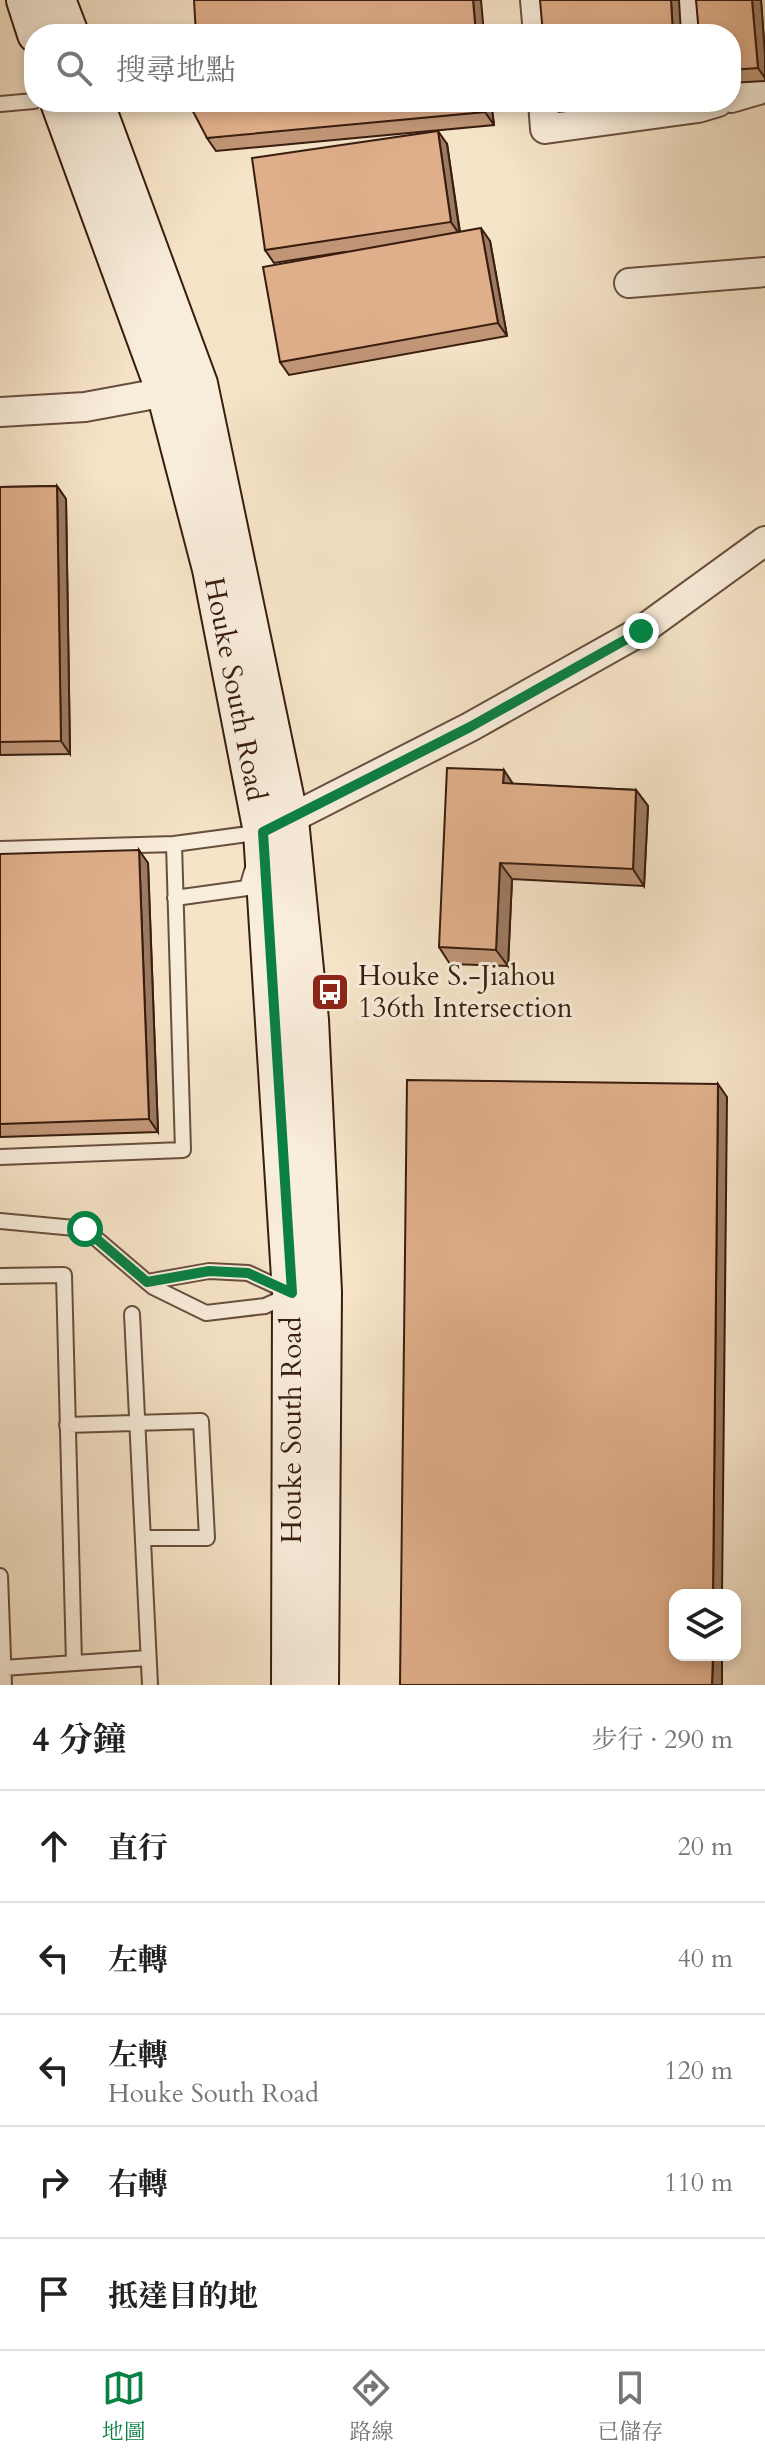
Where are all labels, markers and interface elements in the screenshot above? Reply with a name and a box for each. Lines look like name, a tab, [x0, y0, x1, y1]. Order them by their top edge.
search box	[24, 24, 741, 112]
icon: search	[52, 46, 96, 90]
text: 搜尋地點	[116, 50, 236, 91]
street label: Houke South Road	[195, 574, 276, 804]
route end	[623, 613, 659, 649]
place label: Houke S.-Jiahou 136th Intersection	[358, 957, 573, 1027]
bus stop icon: Houke S.-Jiahou 136th Intersection	[309, 971, 351, 1013]
route start	[67, 1211, 103, 1247]
street label: Houke South Road	[273, 1316, 311, 1543]
map controls	[669, 1589, 741, 1661]
button: layers	[669, 1589, 741, 1661]
text: 4 分鐘	[32, 1717, 127, 1763]
text: 步行 · 290 m	[592, 1722, 733, 1757]
icon: ahead	[32, 1824, 76, 1868]
text: 直行	[108, 1828, 168, 1869]
text: 20 m	[677, 1829, 733, 1864]
icon: left	[32, 1936, 76, 1980]
text: 左轉	[108, 1940, 168, 1981]
text: 40 m	[677, 1941, 733, 1976]
text: 左轉	[108, 2035, 168, 2076]
icon: left	[32, 2048, 76, 2092]
text: 120 m	[664, 2053, 733, 2088]
text: Houke South Road	[108, 2076, 319, 2111]
icon: right	[32, 2160, 76, 2204]
text: 右轉	[108, 2164, 168, 2205]
text: 110 m	[664, 2165, 733, 2200]
icon: arrive	[32, 2272, 76, 2316]
text: 抵達目的地	[108, 2276, 258, 2317]
tab: 地圖	[102, 2366, 146, 2447]
tab: 路線	[349, 2366, 393, 2447]
tab: 已儲存	[597, 2366, 663, 2447]

